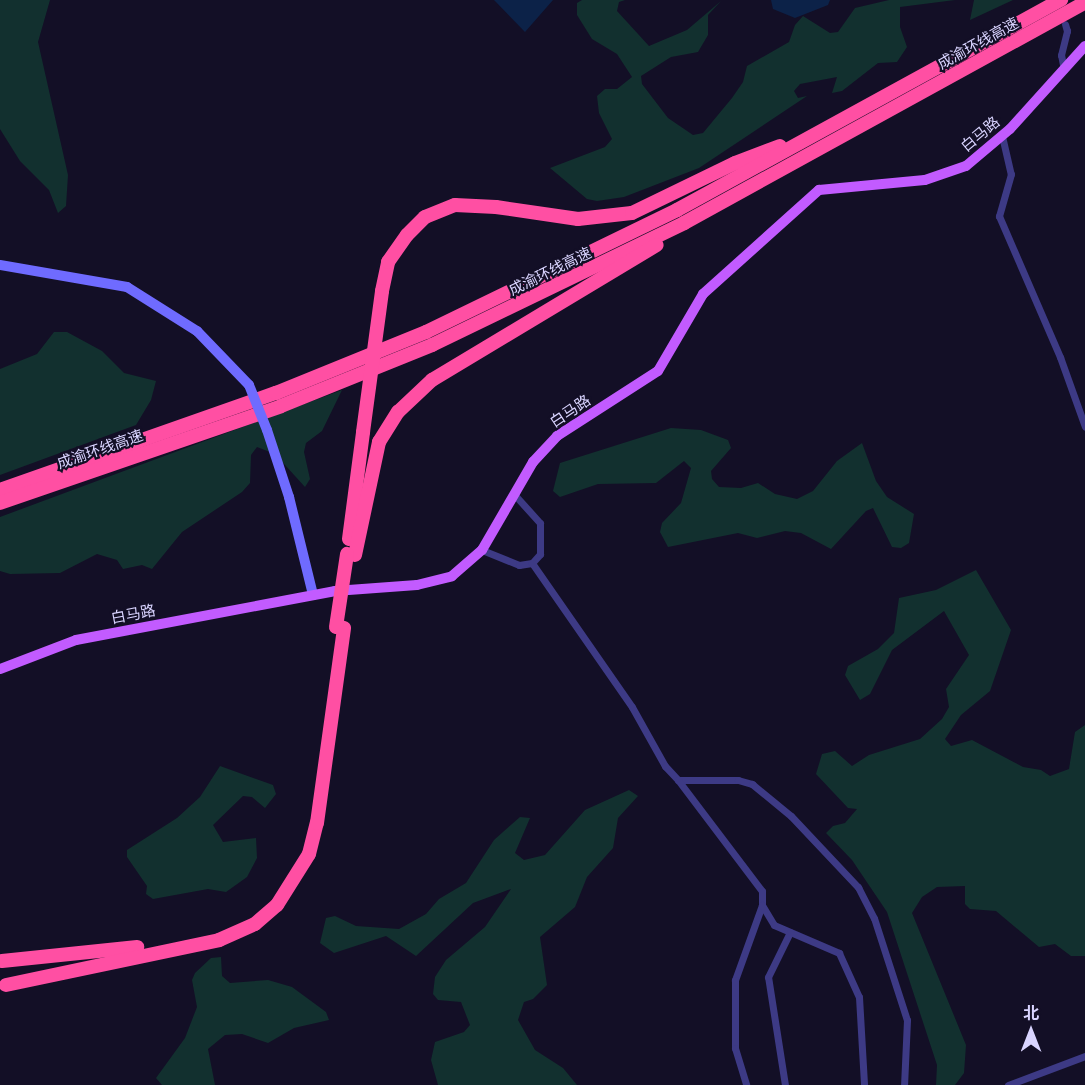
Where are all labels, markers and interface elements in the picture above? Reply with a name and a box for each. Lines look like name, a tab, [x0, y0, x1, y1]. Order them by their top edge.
street label: 成渝环线高速	[934, 13, 1022, 73]
street label: 白马路	[957, 113, 1003, 155]
street label: 成渝环线高速	[506, 243, 594, 299]
street label: 白马路	[546, 391, 594, 431]
street label: 成渝环线高速	[55, 426, 145, 472]
street label: 白马路	[109, 601, 157, 627]
north arrow	[1001, 1001, 1061, 1061]
text: 北	[1023, 1003, 1039, 1022]

